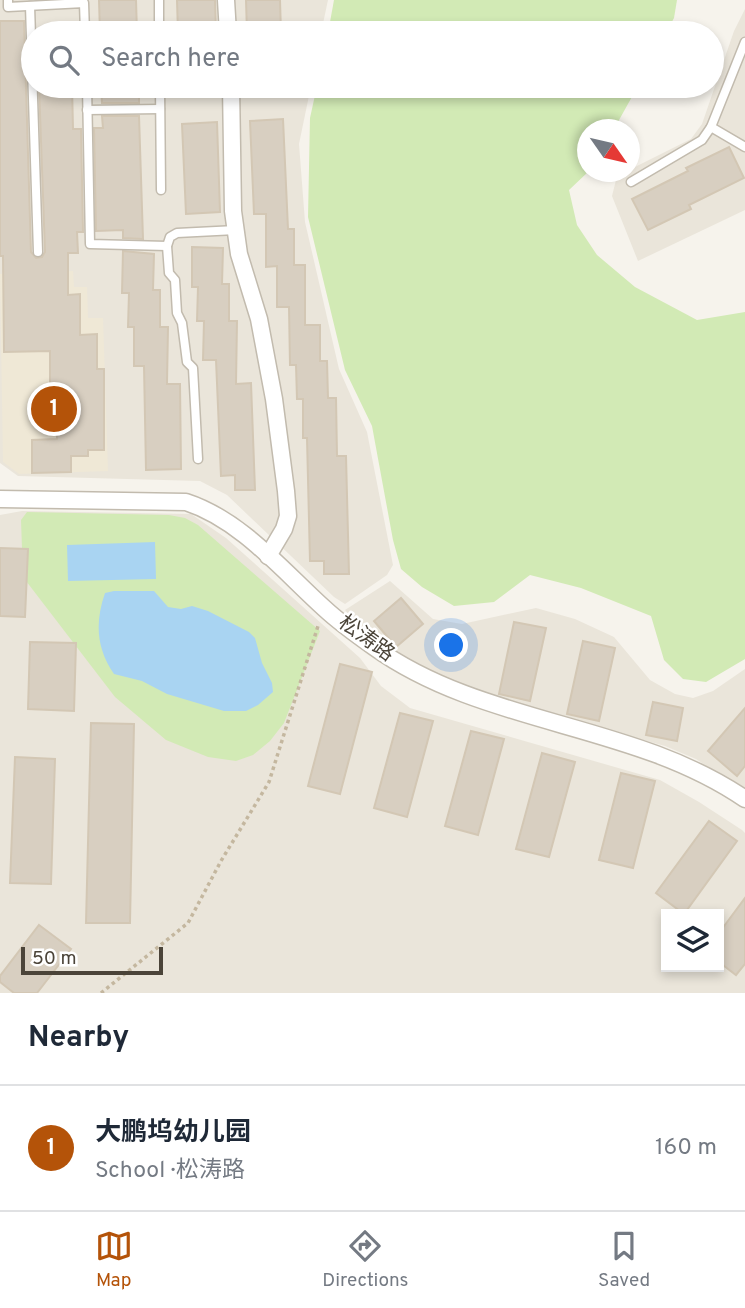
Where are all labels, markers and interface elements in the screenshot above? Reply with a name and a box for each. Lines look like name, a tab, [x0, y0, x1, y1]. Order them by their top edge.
search box	[21, 21, 724, 98]
icon: search	[45, 41, 83, 79]
text: Search here	[101, 43, 240, 76]
north arrow	[577, 119, 640, 182]
pin: 1	[31, 383, 77, 435]
street label: 松涛路	[333, 610, 399, 668]
your location	[434, 628, 468, 662]
map controls	[661, 909, 724, 972]
button: layers	[661, 909, 724, 972]
scale bar	[21, 944, 163, 976]
text: 50 m	[32, 947, 77, 971]
text: Nearby	[28, 1020, 129, 1057]
text: 大鹏坞幼儿园	[95, 1117, 251, 1150]
text: 1	[46, 1134, 56, 1163]
text: 160 m	[655, 1134, 717, 1163]
text: School · 松涛路	[95, 1157, 245, 1186]
tab: Map	[95, 1227, 133, 1293]
tab: Directions	[322, 1227, 409, 1293]
tab: Saved	[598, 1227, 650, 1293]

